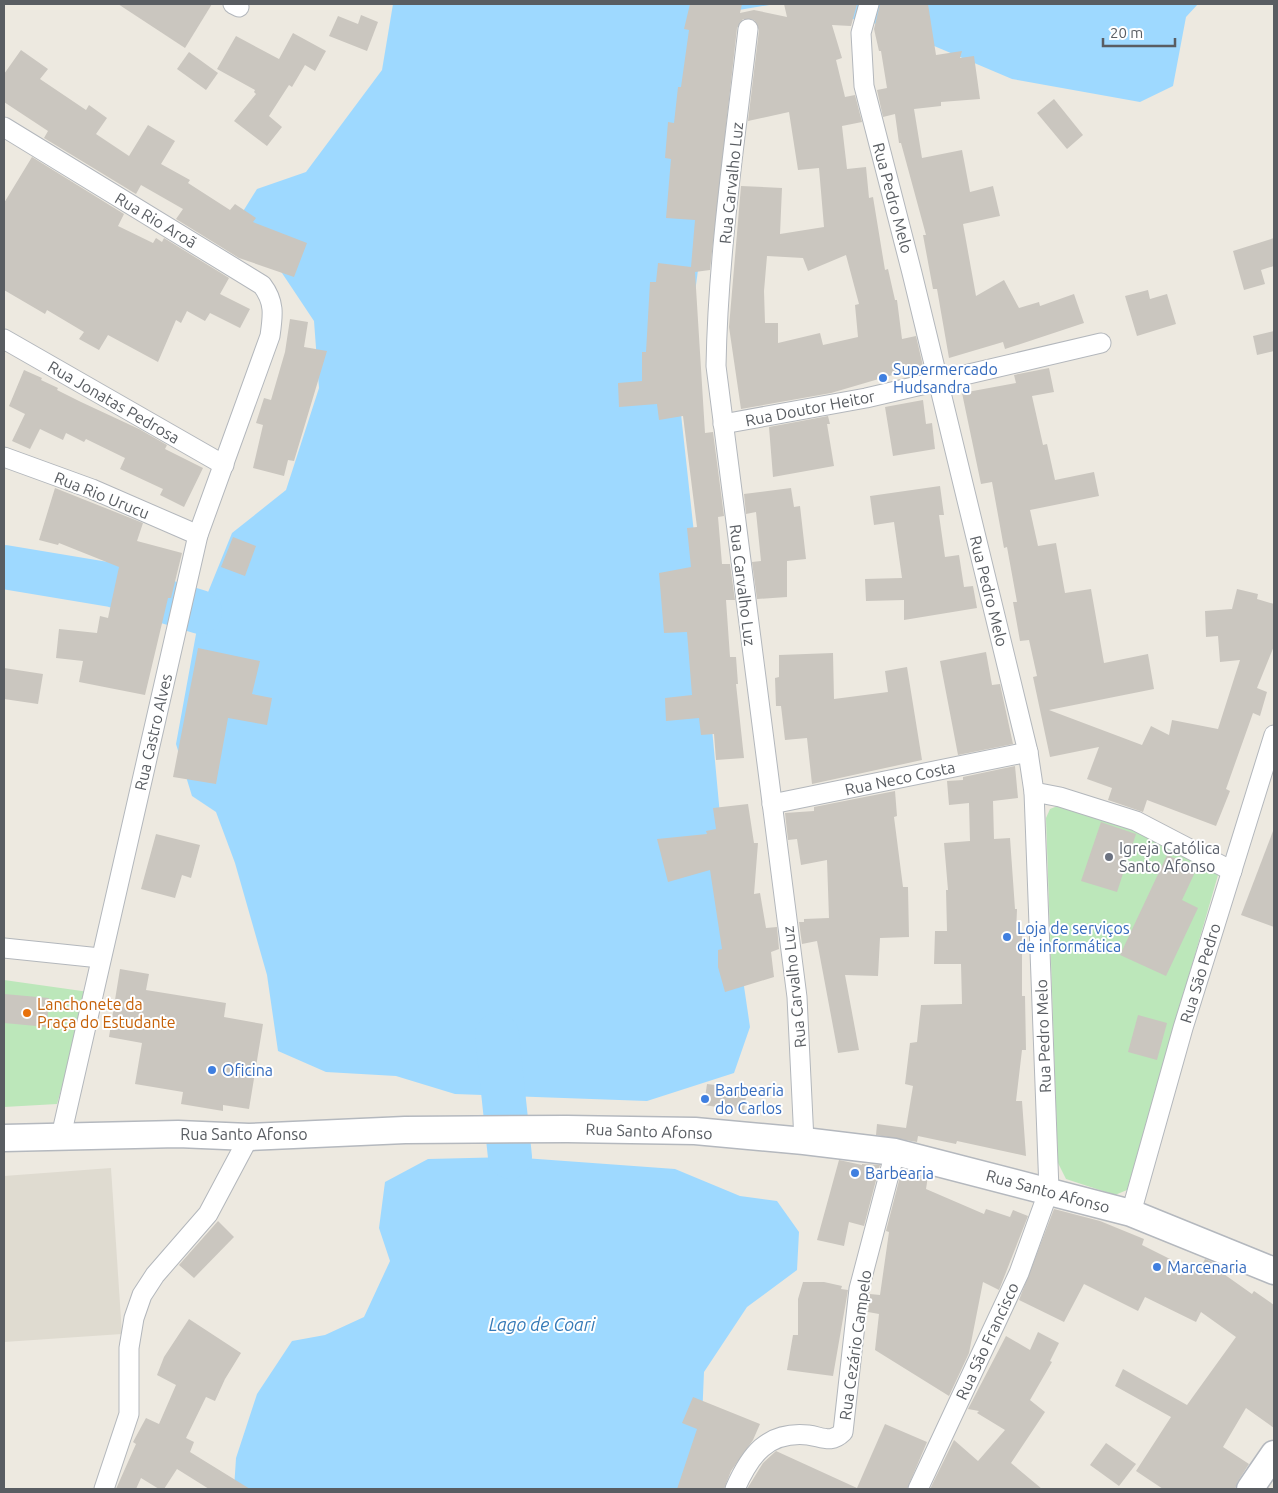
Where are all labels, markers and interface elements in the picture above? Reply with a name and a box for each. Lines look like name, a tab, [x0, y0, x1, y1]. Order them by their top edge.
scale bar	[1103, 15, 1176, 47]
text: 20 m	[1110, 24, 1143, 41]
street label: Rua Carvalho Luz	[716, 121, 746, 245]
street label: Rua Pedro Melo	[870, 141, 916, 255]
street label: Rua Rio Aroã	[112, 189, 200, 251]
street label: Rua Jonatas Pedrosa	[45, 357, 183, 447]
place label: Supermercado Hudsandra	[893, 360, 998, 396]
marker: Supermercado Hudsandra	[877, 372, 889, 384]
street label: Rua Doutor Heitor	[744, 387, 876, 429]
street label: Rua Rio Urucu	[52, 468, 152, 522]
street label: Rua Carvalho Luz	[727, 523, 759, 647]
street label: Rua Pedro Melo	[967, 534, 1011, 648]
street label: Rua Castro Alves	[131, 672, 175, 792]
street label: Rua Neco Costa	[843, 758, 957, 798]
place label: Igreja Católica Santo Afonso	[1119, 839, 1220, 875]
marker: Igreja Católica Santo Afonso	[1103, 851, 1115, 863]
place label: Loja de serviços de informática	[1017, 919, 1130, 955]
street label: Rua São Pedro	[1176, 921, 1224, 1025]
street label: Rua Carvalho Luz	[779, 925, 809, 1049]
marker: Loja de serviços de informática	[1001, 931, 1013, 943]
street label: Rua Pedro Melo	[1032, 979, 1054, 1093]
place label: Lanchonete da Praça do Estudante	[37, 995, 176, 1031]
marker: Lanchonete da Praça do Estudante	[21, 1007, 33, 1019]
place label: Oficina	[222, 1061, 273, 1079]
marker: Oficina	[206, 1064, 218, 1076]
place label: Barbearia do Carlos	[715, 1081, 784, 1117]
marker: Barbearia do Carlos	[699, 1093, 711, 1105]
street label: Rua Santo Afonso	[585, 1120, 713, 1142]
street label: Rua Santo Afonso	[180, 1125, 308, 1143]
place label: Barbearia	[865, 1164, 934, 1182]
street label: Rua Santo Afonso	[984, 1166, 1112, 1216]
marker: Barbearia	[849, 1167, 861, 1179]
place label: Marcenaria	[1167, 1258, 1247, 1276]
marker: Marcenaria	[1151, 1261, 1163, 1273]
street label: Rua Cezário Campelo	[836, 1269, 874, 1421]
street label: Rua São Francisco	[952, 1280, 1022, 1402]
water label: Lago de Coari	[489, 1314, 596, 1334]

